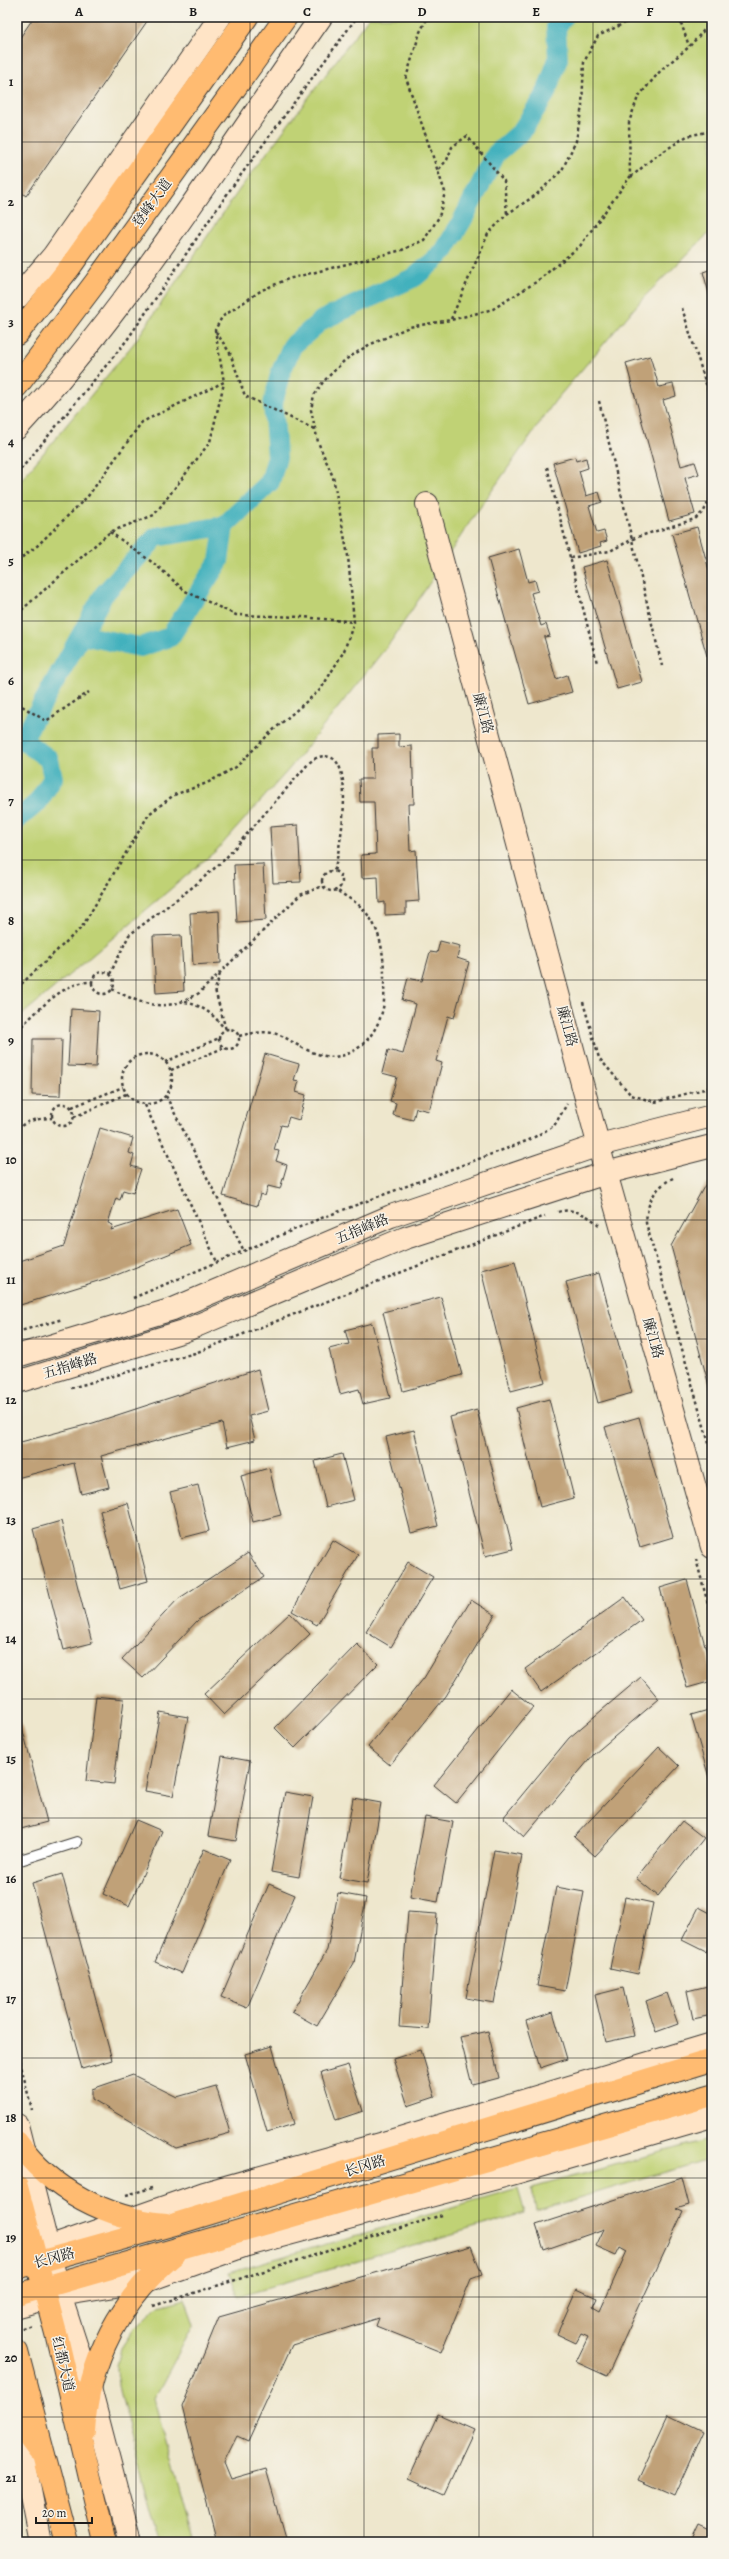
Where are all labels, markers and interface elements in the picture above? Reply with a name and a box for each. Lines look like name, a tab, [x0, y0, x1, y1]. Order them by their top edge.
text: A	[74, 3, 84, 20]
text: B	[189, 3, 197, 20]
text: C	[303, 3, 311, 20]
text: D	[417, 3, 427, 20]
text: E	[532, 3, 540, 20]
text: F	[647, 3, 654, 20]
text: 1	[9, 73, 14, 90]
street label: 登峰大道	[128, 175, 176, 231]
text: 2	[8, 193, 15, 210]
text: 3	[8, 313, 14, 330]
text: 4	[8, 433, 14, 450]
text: 5	[8, 552, 14, 569]
text: 6	[8, 672, 14, 689]
street label: 廉江路	[468, 690, 498, 736]
text: 7	[8, 792, 14, 809]
text: 8	[8, 912, 14, 929]
street label: 廉江路	[552, 1003, 582, 1049]
text: 9	[8, 1032, 14, 1049]
text: 10	[5, 1151, 17, 1168]
street label: 五指峰路	[333, 1209, 391, 1249]
text: 11	[6, 1271, 16, 1288]
street label: 廉江路	[638, 1315, 668, 1361]
street label: 五指峰路	[40, 1349, 100, 1383]
text: 12	[6, 1391, 17, 1408]
text: 13	[6, 1511, 17, 1528]
text: 14	[6, 1630, 16, 1647]
text: 15	[6, 1750, 17, 1767]
text: 16	[6, 1870, 16, 1887]
text: 17	[6, 1990, 17, 2007]
text: 18	[6, 2109, 16, 2126]
street label: 长冈路	[342, 2151, 388, 2181]
text: 19	[6, 2229, 16, 2246]
street label: 长冈路	[31, 2243, 77, 2273]
street label: 红都大道	[47, 2335, 79, 2393]
text: 20	[5, 2349, 18, 2366]
text: 21	[6, 2469, 17, 2486]
scale bar	[36, 2499, 92, 2525]
text: 20 m	[42, 2505, 66, 2521]

